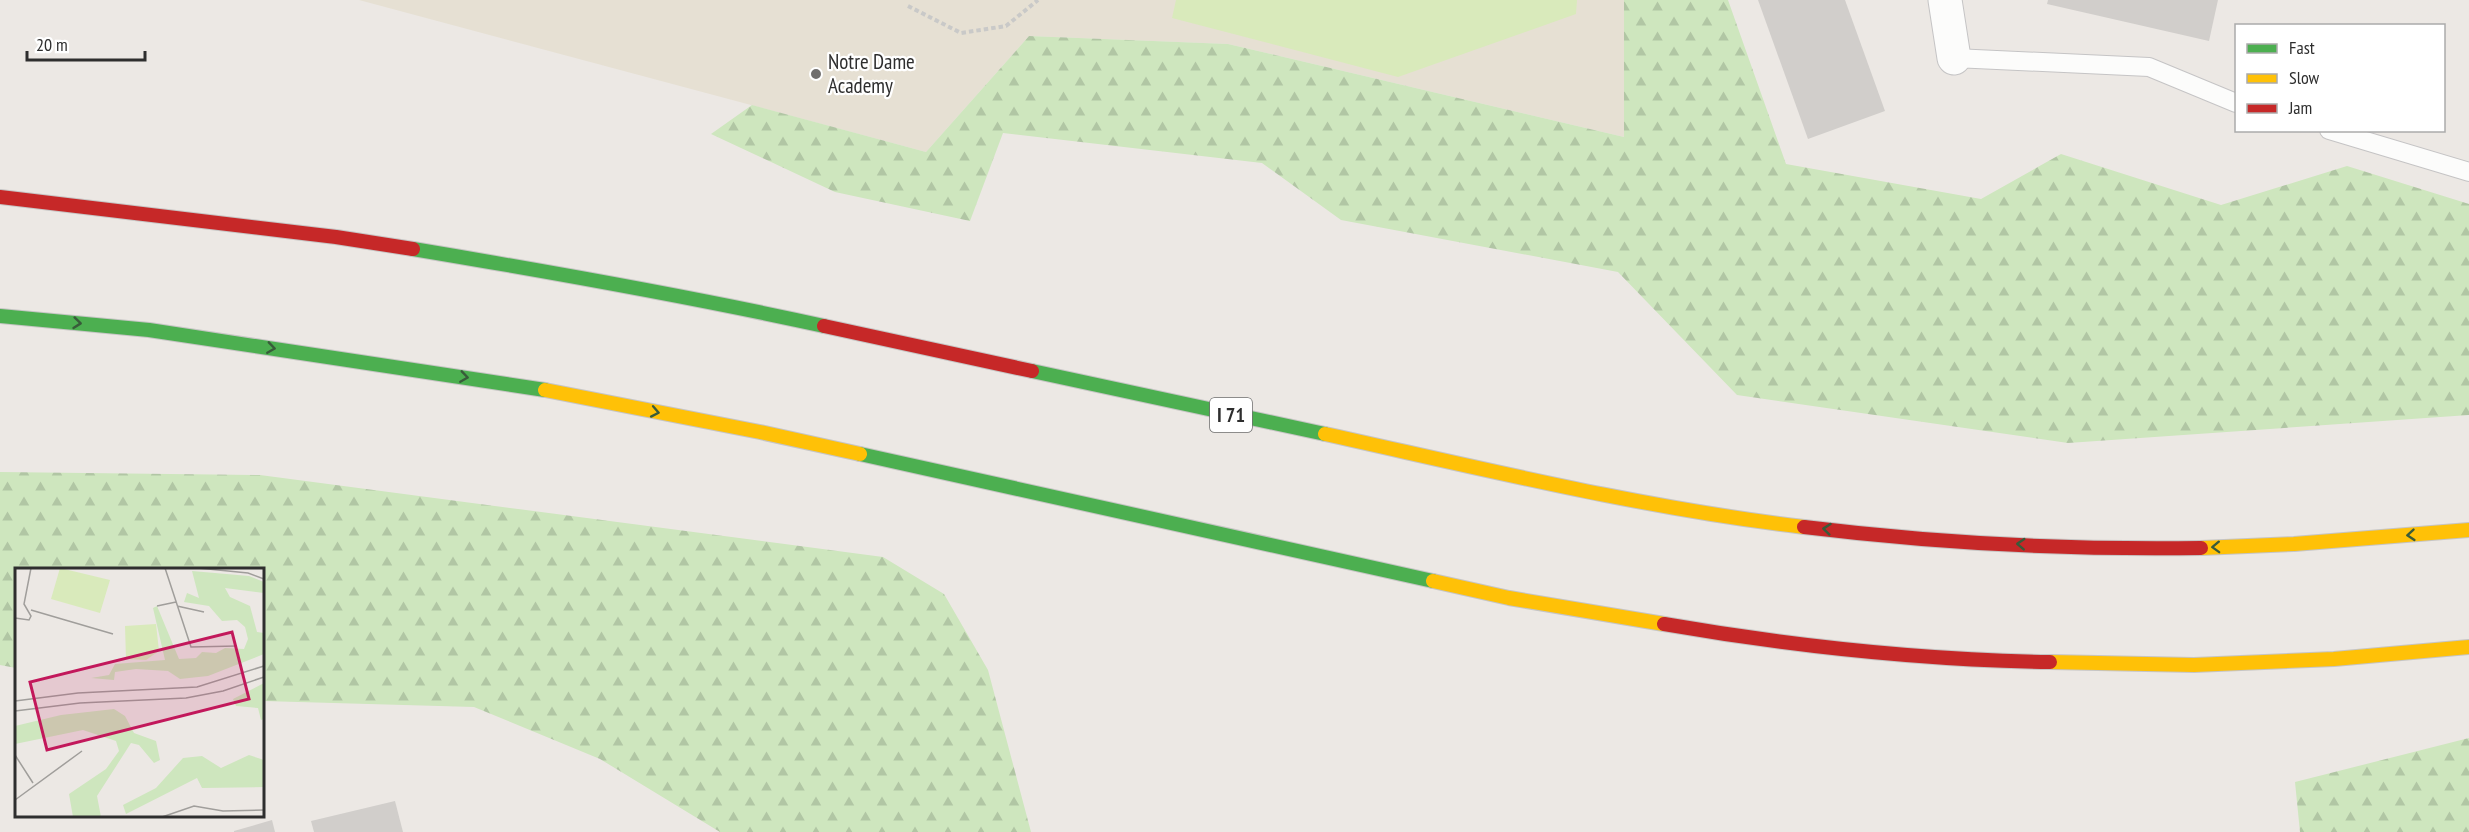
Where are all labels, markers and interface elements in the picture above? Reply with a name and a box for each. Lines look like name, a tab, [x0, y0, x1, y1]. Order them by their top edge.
scale bar	[27, 24, 146, 62]
legend	[2235, 24, 2445, 132]
text: 20 m	[36, 33, 68, 56]
text: Fast	[2289, 36, 2315, 59]
place label: Notre Dame Academy	[828, 48, 915, 99]
text: Slow	[2289, 66, 2320, 89]
marker: Notre Dame Academy	[809, 67, 823, 81]
text: Jam	[2288, 96, 2312, 119]
one-way arrow	[73, 316, 82, 329]
one-way arrow	[266, 342, 275, 354]
one-way arrow	[459, 370, 468, 382]
road number: I 71	[1210, 398, 1252, 432]
one-way arrow	[650, 405, 660, 418]
one-way arrow	[1822, 523, 1832, 536]
one-way arrow	[2406, 528, 2415, 541]
one-way arrow	[2017, 537, 2026, 550]
one-way arrow	[2212, 541, 2221, 554]
inset map	[15, 568, 264, 817]

